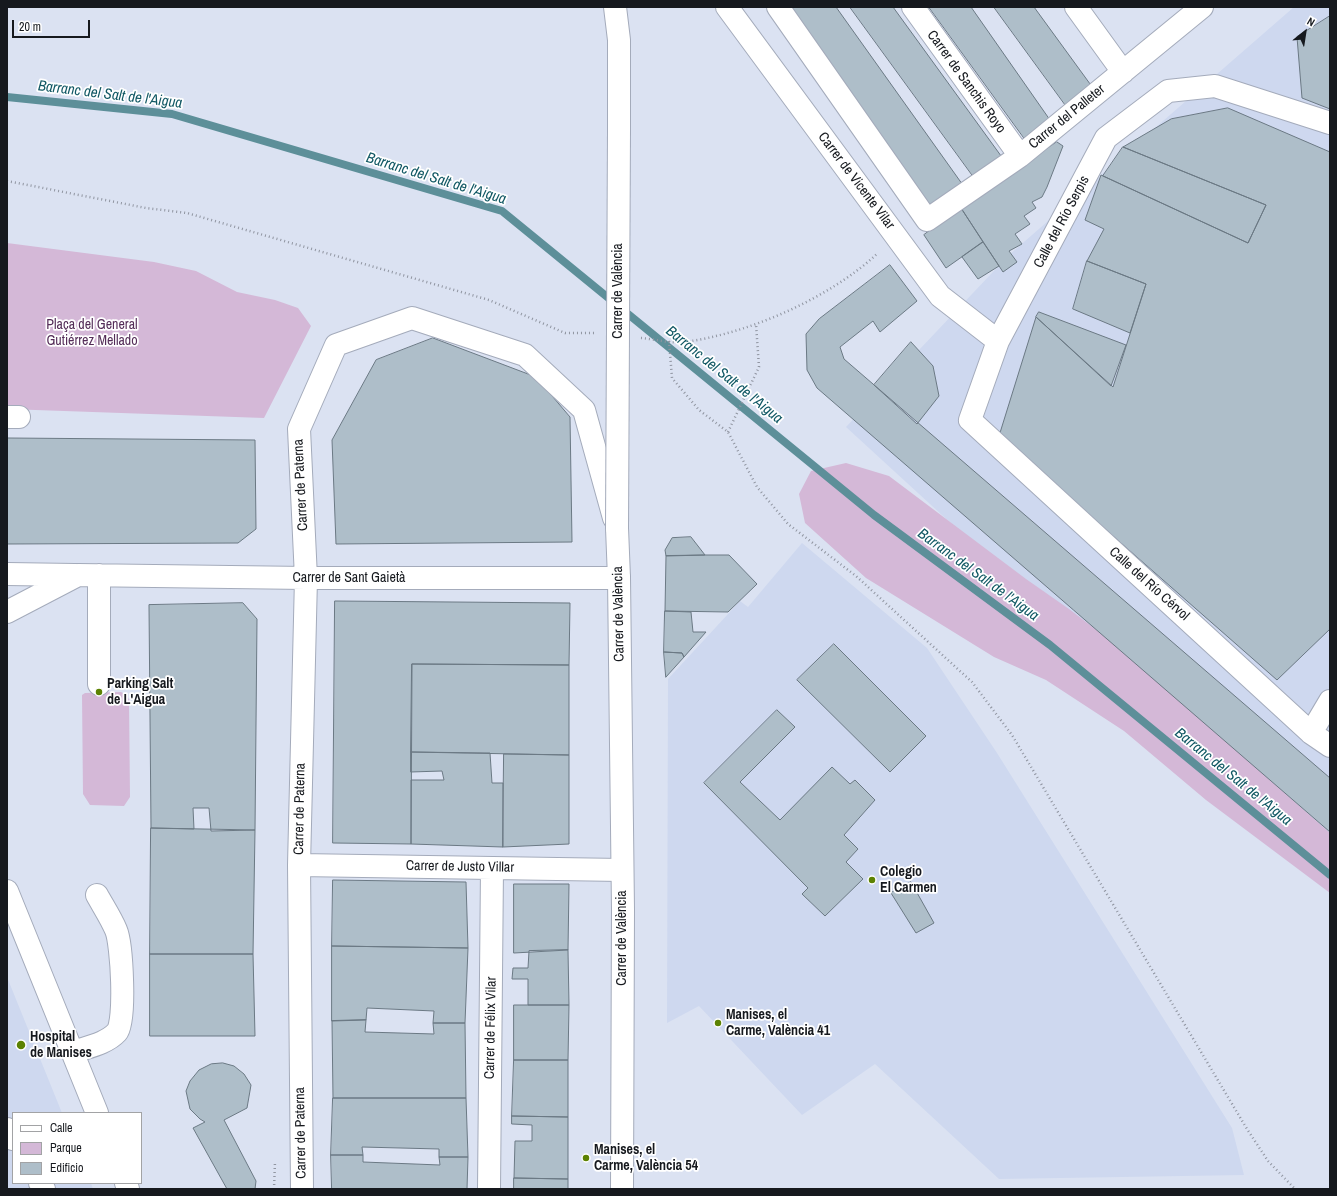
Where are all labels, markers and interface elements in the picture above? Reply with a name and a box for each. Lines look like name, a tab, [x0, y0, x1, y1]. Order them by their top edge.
scale bar	[14, 12, 92, 38]
north arrow	[1285, 12, 1325, 52]
text: N	[1305, 14, 1317, 29]
text: 20 m	[19, 19, 41, 35]
street label: Carrer de Sanchis Royo	[923, 27, 1009, 137]
water label: Barranc del Salt de l'Aigua	[37, 77, 183, 113]
street label: Carrer del Palleter	[1026, 81, 1108, 153]
street label: Carrer de Vicente Vilar	[814, 129, 898, 233]
water label: Barranc del Salt de l'Aigua	[364, 149, 508, 209]
street label: Calle del Río Serpis	[1031, 173, 1093, 271]
street label: Carrer de València	[610, 243, 626, 339]
park label: Plaça del General Gutiérrez Mellado	[46, 317, 138, 350]
water label: Barranc del Salt de l'Aigua	[662, 322, 786, 428]
street label: Carrer de Paterna	[290, 439, 312, 531]
water label: Barranc del Salt de l'Aigua	[914, 525, 1042, 625]
street label: Calle del Río Cérvol	[1105, 544, 1193, 624]
street label: Carrer de València	[610, 566, 628, 662]
street label: Carrer de Sant Gaietà	[293, 570, 405, 586]
place label: Parking Salt de L'Aigua	[107, 676, 173, 708]
marker: Parking Salt de L'Aigua	[94, 687, 104, 697]
water label: Barranc del Salt de l'Aigua	[1171, 724, 1295, 830]
street label: Carrer de Paterna	[291, 763, 309, 855]
street label: Carrer de Justo Villar	[406, 858, 514, 876]
place label: Colegio El Carmen	[880, 864, 937, 896]
marker: Colegio El Carmen	[867, 875, 877, 885]
street label: Carrer de València	[614, 890, 630, 986]
street label: Carrer de Félix Vilar	[482, 977, 500, 1079]
place label: Manises, el Carme, València 41	[726, 1007, 830, 1040]
marker: Manises, el Carme, València 41	[713, 1018, 723, 1028]
place label: Hospital de Manises	[30, 1029, 92, 1062]
marker: Hospital de Manises	[15, 1039, 27, 1051]
street label: Carrer de Paterna	[292, 1087, 310, 1179]
legend	[12, 1112, 142, 1184]
text: Calle	[50, 1120, 72, 1136]
text: Parque	[50, 1140, 82, 1156]
place label: Manises, el Carme, València 54	[594, 1142, 698, 1174]
marker: Manises, el Carme, València 54	[581, 1153, 591, 1163]
text: Edificio	[50, 1160, 83, 1176]

